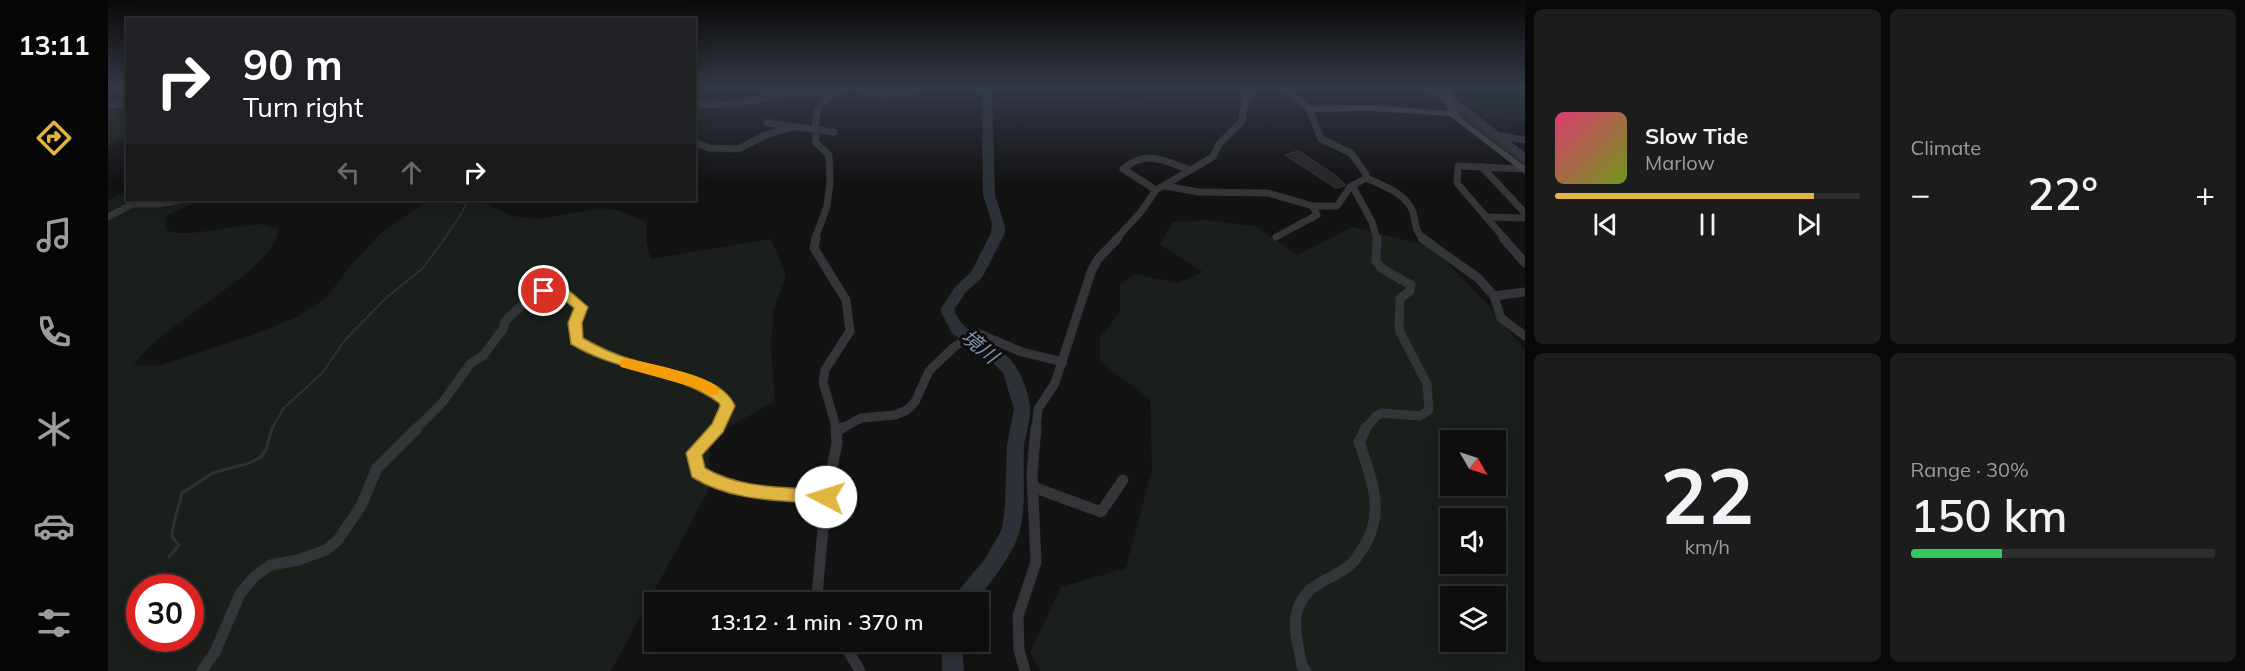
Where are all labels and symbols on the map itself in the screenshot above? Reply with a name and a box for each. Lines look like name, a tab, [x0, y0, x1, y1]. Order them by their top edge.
pin	[518, 265, 569, 316]
water label: 境川	[957, 324, 1005, 370]
north arrow	[1440, 430, 1506, 496]
position arrow	[794, 465, 858, 529]
speed limit sign: 30	[126, 574, 204, 652]

